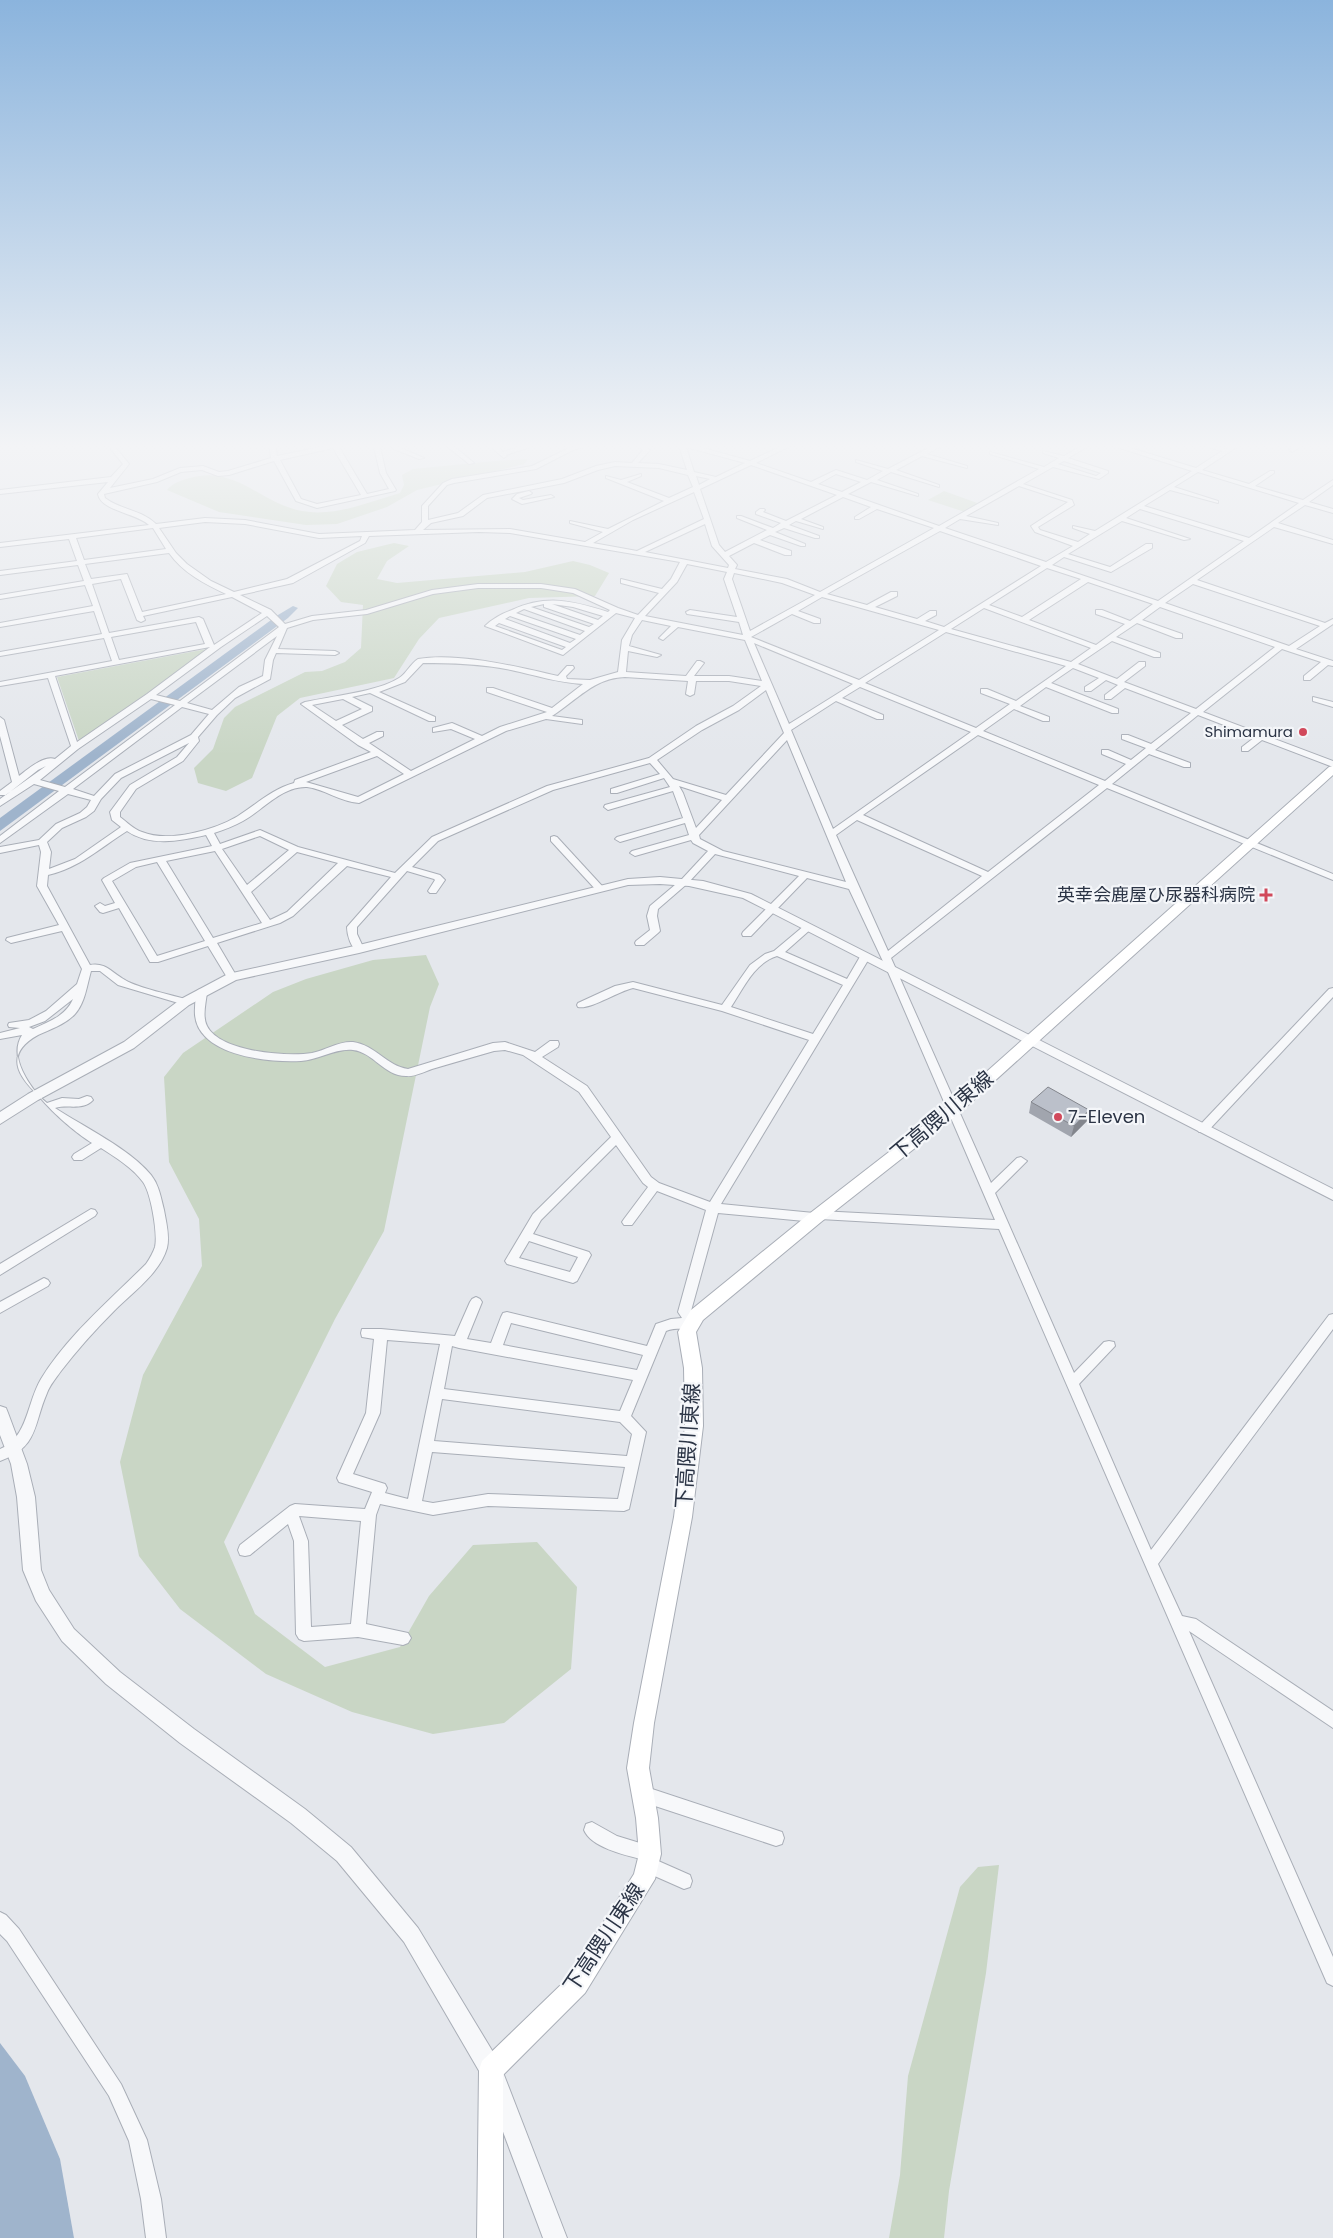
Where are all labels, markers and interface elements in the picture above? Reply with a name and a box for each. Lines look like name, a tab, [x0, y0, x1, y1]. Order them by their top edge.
place label: Shimamura	[1205, 721, 1293, 742]
marker: Shimamura	[1297, 726, 1309, 738]
place label: 英幸会鹿屋ひ尿器科病院	[1057, 882, 1255, 907]
marker: 英幸会鹿屋ひ尿器科病院	[1259, 888, 1273, 902]
street label: 下高隈川東線	[884, 1064, 999, 1167]
place label: 7-Eleven	[1068, 1104, 1145, 1129]
marker: 7-Eleven	[1052, 1111, 1064, 1123]
street label: 下高隈川東線	[669, 1382, 706, 1510]
street label: 下高隈川東線	[556, 1877, 651, 1998]

